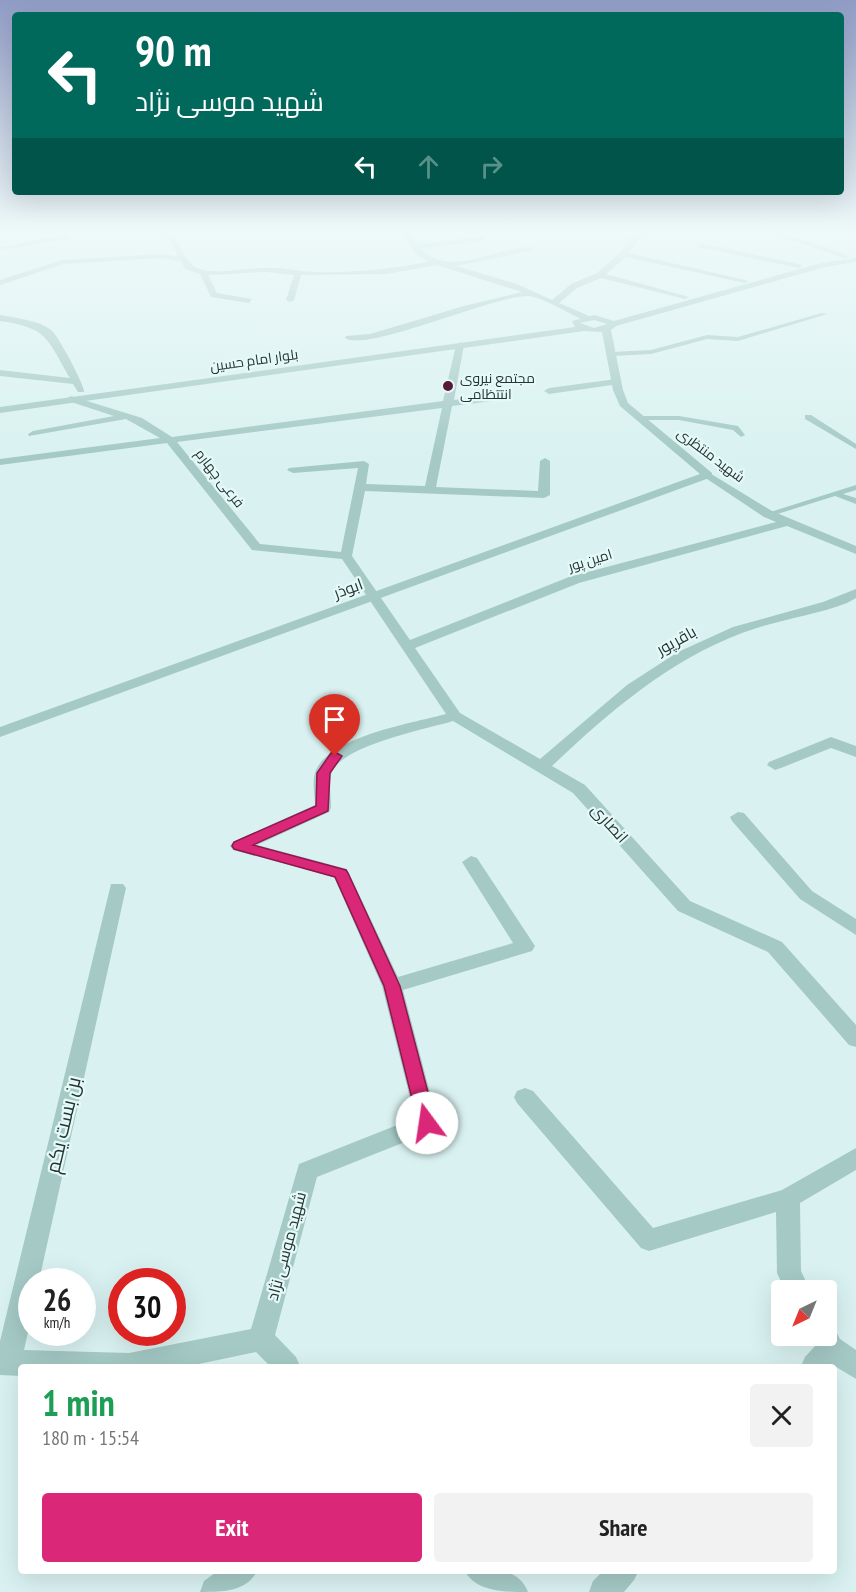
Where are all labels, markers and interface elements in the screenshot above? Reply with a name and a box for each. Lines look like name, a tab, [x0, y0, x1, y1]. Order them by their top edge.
text: 90 m	[135, 23, 212, 78]
icon: left	[36, 36, 114, 114]
text: شهید موسی نژاد	[135, 84, 324, 118]
icon: left	[349, 150, 382, 183]
icon: ahead	[412, 150, 445, 183]
icon: right	[475, 150, 508, 183]
street label: بلوار امام حسین	[209, 345, 299, 376]
place label: مجتمع نیروی انتتظامی	[460, 369, 535, 403]
marker: مجتمع نیروی انتتظامی	[441, 379, 455, 393]
street label: شهید منتظری	[674, 424, 748, 486]
street label: فرعی چهارم	[191, 445, 249, 512]
street label: امین پور	[565, 545, 615, 576]
street label: ابوذر	[330, 574, 365, 603]
street label: باقرپور	[652, 621, 700, 661]
pin	[309, 694, 360, 756]
icon: arrive	[318, 703, 351, 736]
street label: انصاری	[587, 799, 633, 847]
street label: بن بست یکم	[39, 1074, 88, 1176]
position arrow	[395, 1091, 459, 1155]
street label: شهید موسی نژاد	[262, 1189, 311, 1303]
speed limit sign: 30	[108, 1268, 186, 1346]
text: 26	[43, 1280, 71, 1319]
north arrow	[771, 1280, 837, 1346]
map controls	[771, 1280, 837, 1346]
text: km/h	[44, 1313, 70, 1332]
text: 1 min	[42, 1379, 115, 1426]
button: close	[750, 1384, 813, 1447]
text: 180 m · 15:54	[42, 1425, 139, 1451]
button: Exit	[42, 1493, 422, 1562]
button: Share	[434, 1493, 813, 1562]

